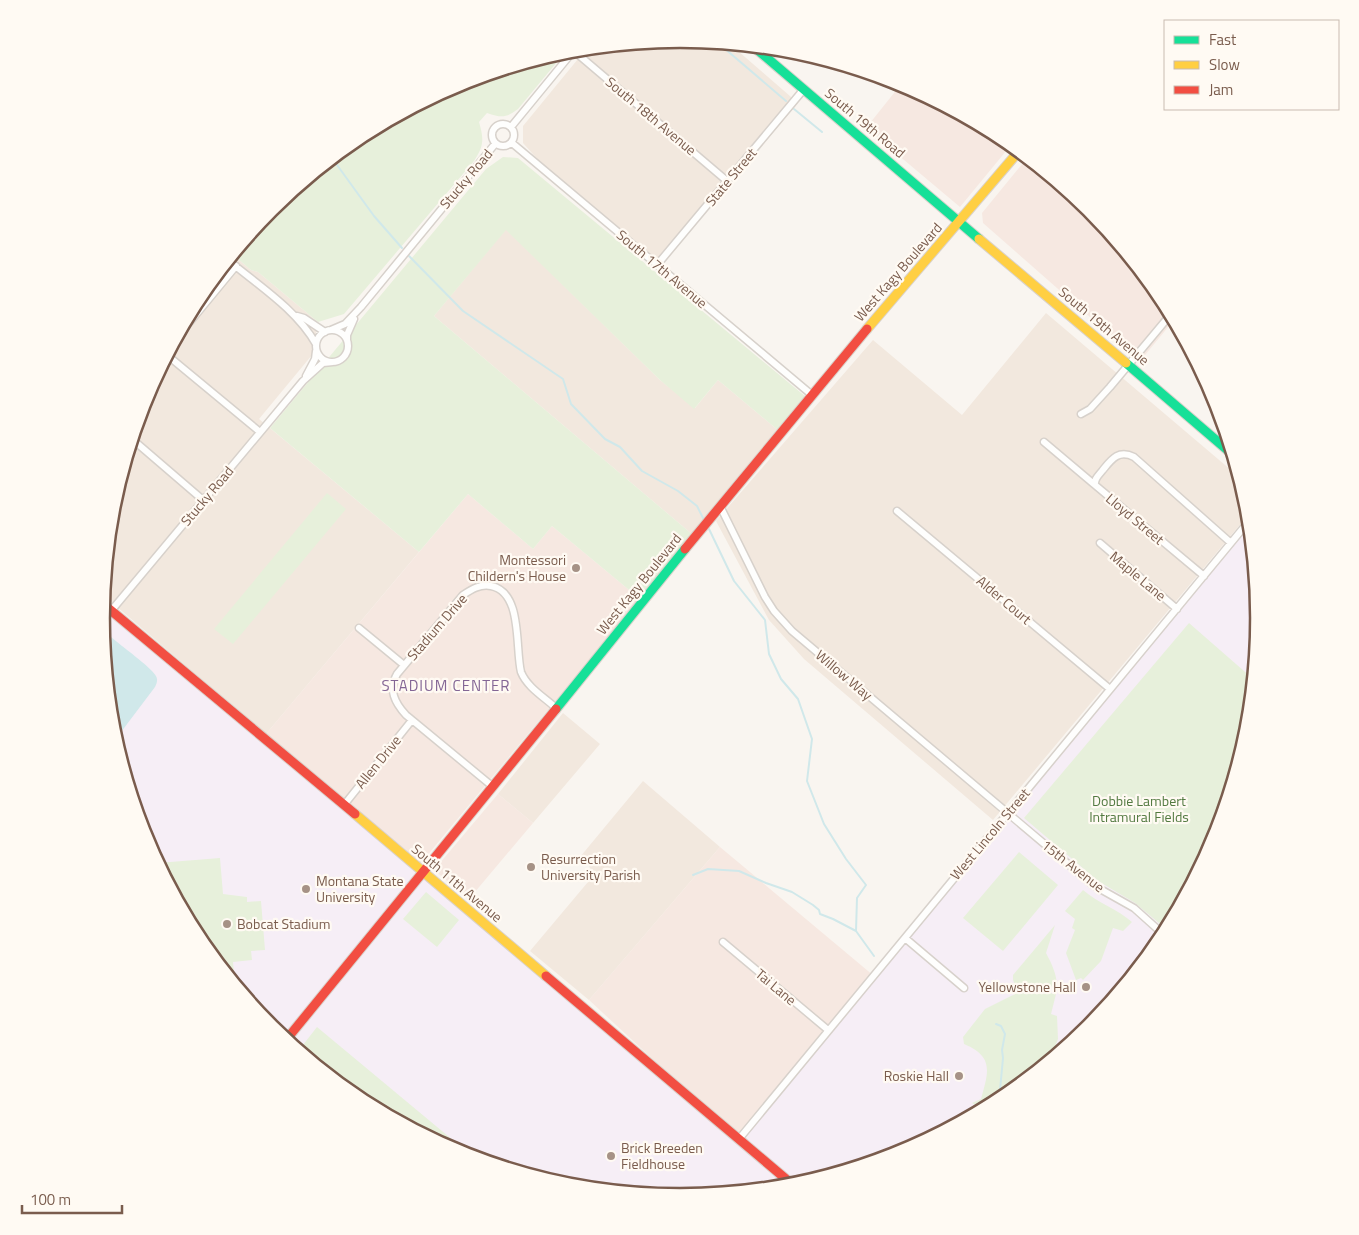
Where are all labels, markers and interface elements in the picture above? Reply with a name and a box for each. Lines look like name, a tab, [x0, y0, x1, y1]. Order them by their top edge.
legend	[1164, 20, 1339, 110]
text: Fast	[1209, 28, 1237, 51]
text: Slow	[1209, 53, 1240, 76]
street label: South 18th Avenue	[601, 71, 701, 160]
text: Jam	[1209, 78, 1233, 101]
street label: South 19th Road	[820, 83, 910, 163]
street label: State Street	[700, 143, 761, 210]
street label: Stucky Road	[434, 144, 497, 213]
street label: West Kagy Boulevard	[849, 218, 947, 326]
street label: South 17th Avenue	[612, 224, 712, 313]
street label: South 19th Avenue	[1054, 281, 1154, 370]
street label: Stucky Road	[175, 461, 238, 530]
street label: Lloyd Street	[1102, 488, 1169, 549]
street label: West Kagy Boulevard	[591, 528, 686, 639]
street label: Maple Lane	[1106, 546, 1171, 605]
place label: Montessori Childern's House	[468, 549, 566, 586]
marker: Montessori Childern's House	[570, 562, 582, 574]
street label: Alder Court	[972, 570, 1036, 629]
street label: Stadium Drive	[402, 589, 472, 665]
street label: Willow Way	[811, 644, 878, 705]
district label: STADIUM CENTER	[381, 674, 511, 697]
street label: Allen Drive	[350, 731, 406, 793]
street label: West Lincoln Street	[945, 783, 1034, 884]
park label: Dobbie Lambert Intramural Fields	[1089, 790, 1189, 827]
street label: 15th Avenue	[1037, 834, 1109, 897]
street label: South 11th Avenue	[407, 838, 507, 927]
place label: Resurrection University Parish	[541, 848, 641, 885]
marker: Resurrection University Parish	[525, 861, 537, 873]
place label: Montana State University	[316, 870, 403, 907]
marker: Montana State University	[300, 883, 312, 895]
place label: Bobcat Stadium	[237, 913, 331, 934]
marker: Bobcat Stadium	[221, 918, 233, 930]
street label: Tai Lane	[751, 963, 801, 1010]
place label: Yellowstone Hall	[979, 976, 1076, 997]
marker: Yellowstone Hall	[1080, 981, 1092, 993]
place label: Roskie Hall	[884, 1065, 949, 1086]
marker: Roskie Hall	[953, 1070, 965, 1082]
place label: Brick Breeden Fieldhouse	[621, 1137, 703, 1174]
marker: Brick Breeden Fieldhouse	[605, 1150, 617, 1162]
scale bar	[22, 1182, 122, 1214]
text: 100 m	[30, 1188, 71, 1211]

